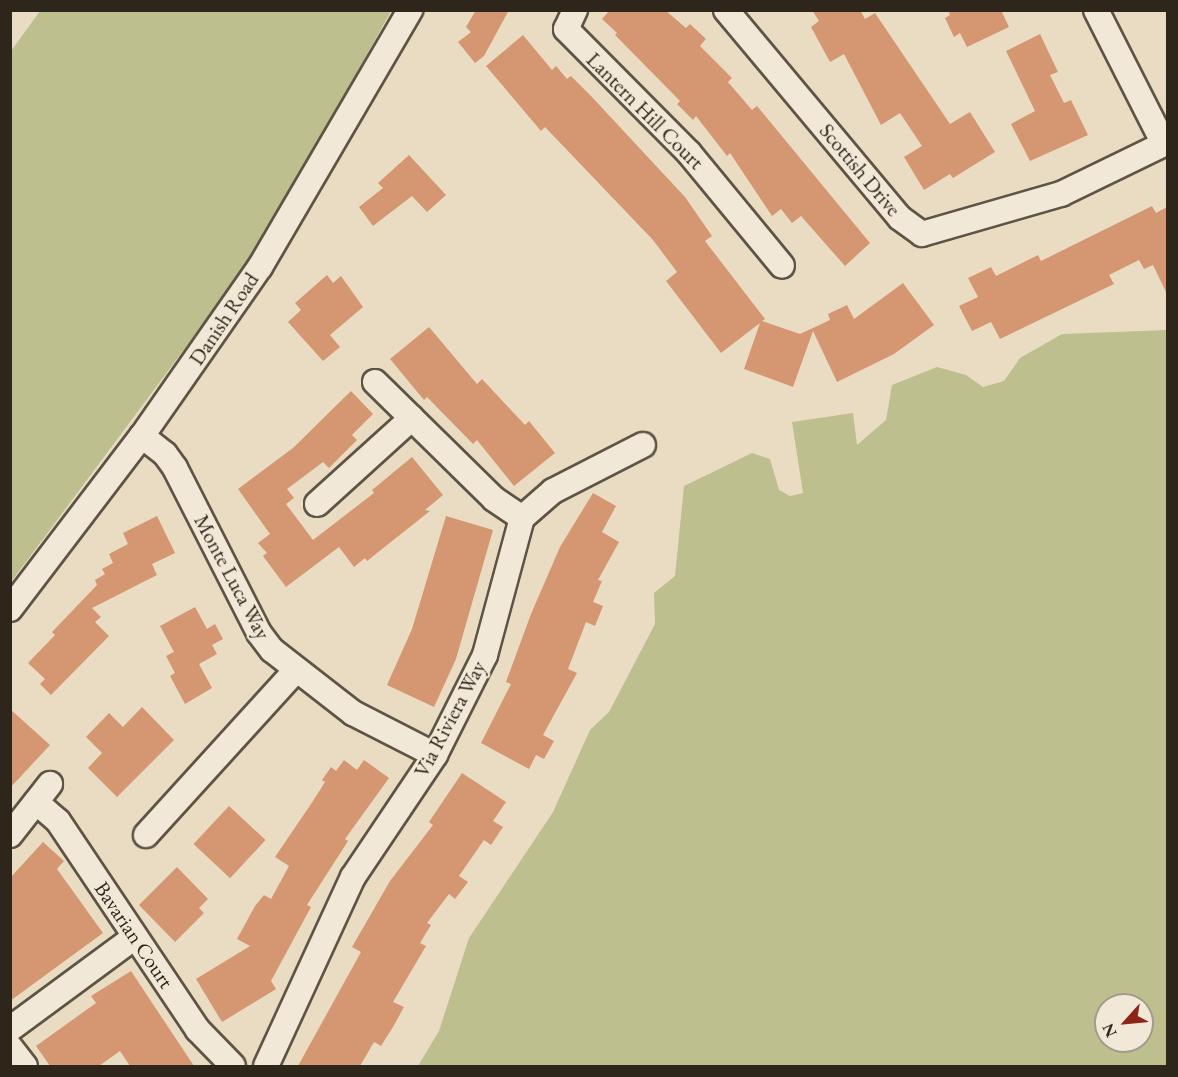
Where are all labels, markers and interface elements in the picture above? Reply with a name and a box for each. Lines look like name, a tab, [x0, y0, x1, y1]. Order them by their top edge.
street label: Lantern Hill Court	[581, 47, 709, 175]
street label: Scottish Drive	[814, 119, 906, 221]
street label: Danish Road	[184, 268, 264, 370]
street label: Monte Luca Way	[189, 510, 275, 644]
street label: Via Riviera Way	[409, 657, 491, 781]
street label: Bavarian Court	[89, 877, 179, 993]
north arrow	[1094, 993, 1154, 1053]
text: N	[1097, 1020, 1122, 1041]

